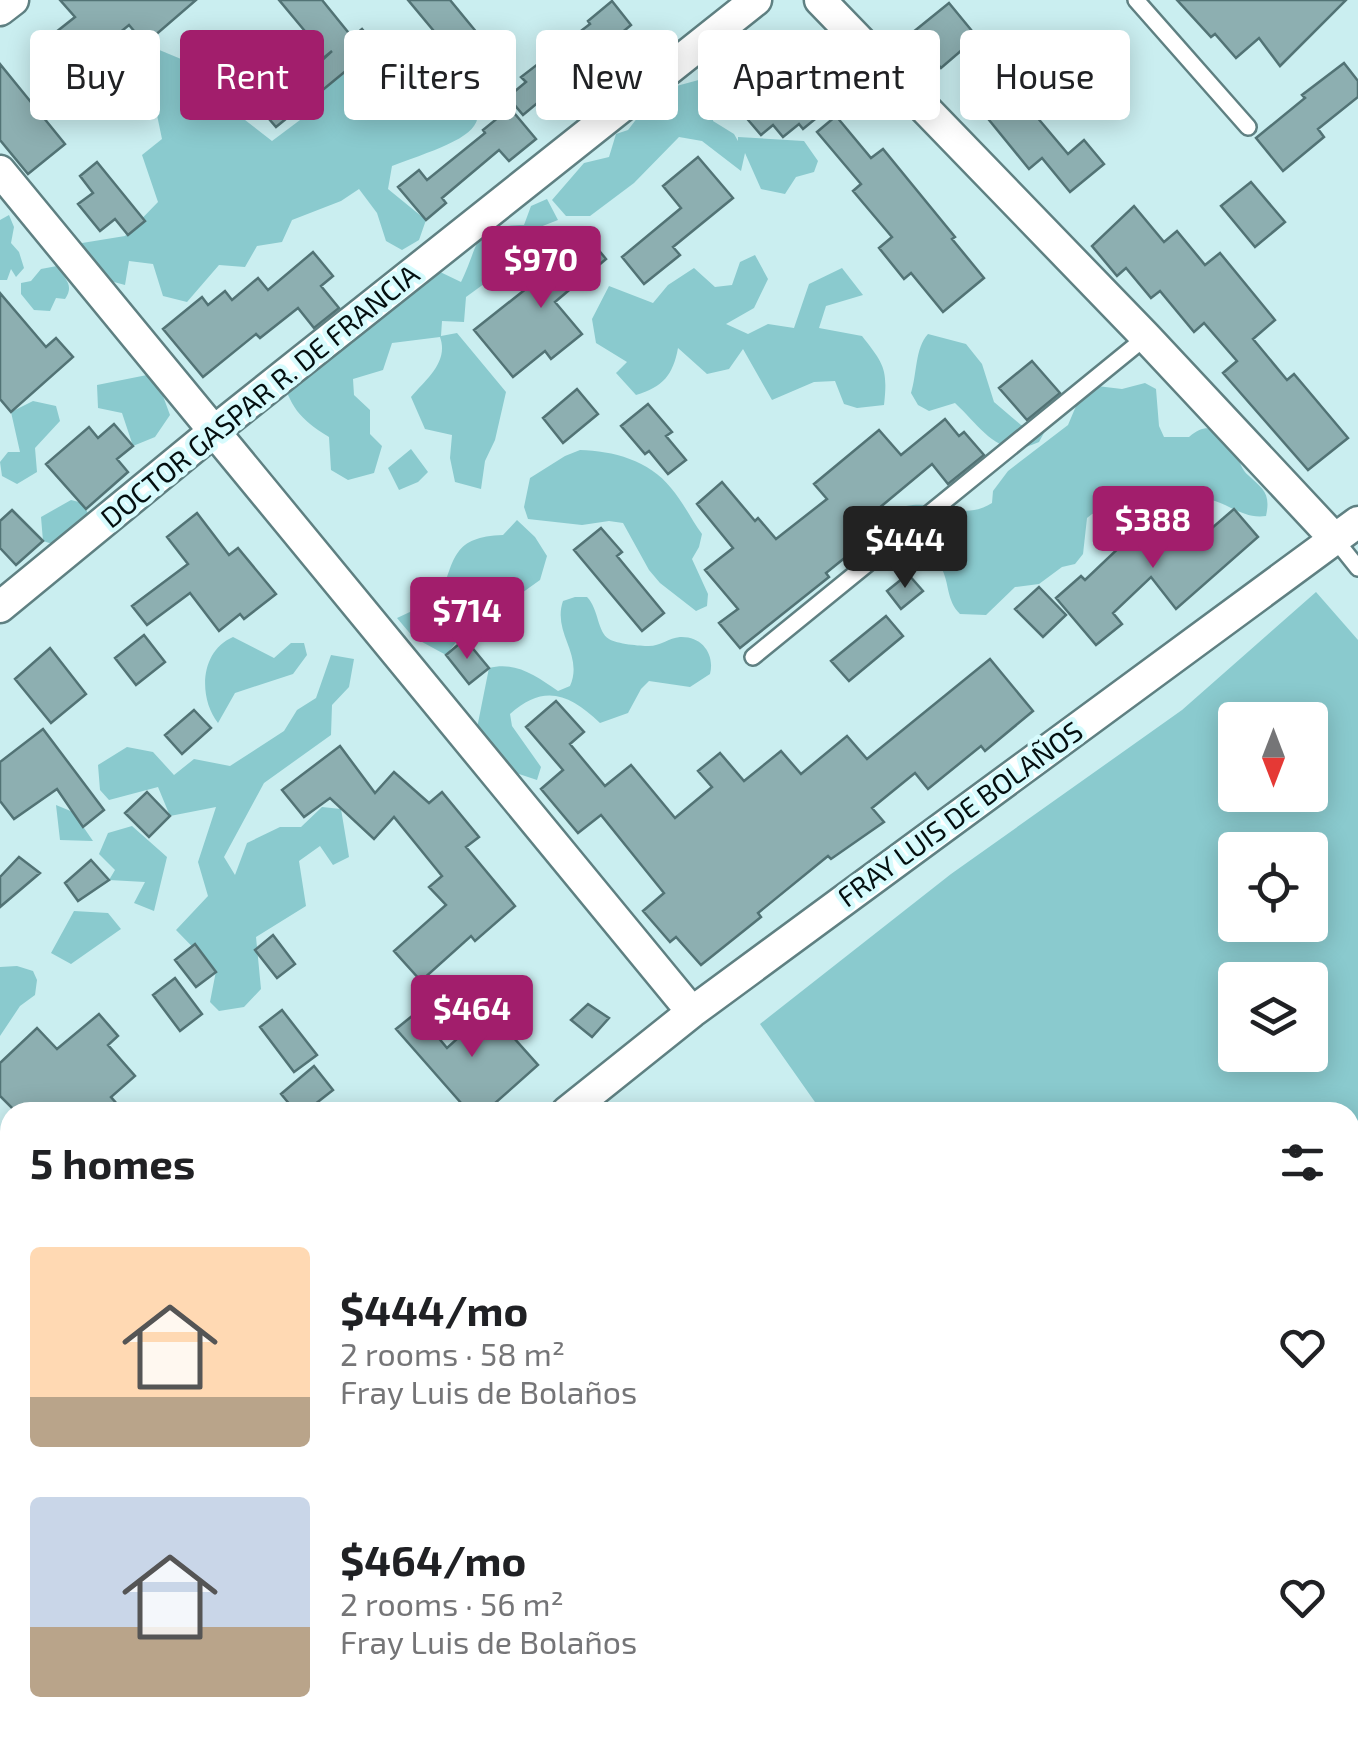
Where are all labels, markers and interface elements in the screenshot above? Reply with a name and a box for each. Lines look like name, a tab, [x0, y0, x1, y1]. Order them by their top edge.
chip: Buy	[30, 30, 160, 120]
chip: Rent	[180, 30, 324, 120]
chip: Filters	[344, 30, 516, 120]
chip: New	[536, 30, 678, 120]
chip: Apartment	[698, 30, 940, 120]
chip: House	[960, 30, 1130, 120]
pin: $970	[482, 226, 600, 311]
text: $970	[504, 239, 578, 277]
street label: DOCTOR GASPAR R. DE FRANCIA	[93, 256, 426, 534]
pin: $388	[1094, 486, 1212, 571]
text: $388	[1115, 499, 1191, 537]
pin: $444	[846, 506, 964, 591]
text: $444	[865, 519, 945, 557]
pin: $714	[408, 577, 526, 662]
text: $714	[432, 590, 502, 628]
north arrow	[1218, 702, 1328, 812]
map controls	[1218, 702, 1328, 1072]
street label: FRAY LUIS DE BOLAÑOS	[830, 713, 1088, 913]
button: locate	[1218, 832, 1328, 942]
button: layers	[1218, 962, 1328, 1072]
pin: $464	[413, 975, 531, 1060]
text: $464	[433, 988, 511, 1026]
icon: filters	[1275, 1135, 1330, 1190]
text: 5 homes	[30, 1137, 195, 1187]
text: $444/mo	[340, 1284, 528, 1334]
icon: home	[110, 1287, 230, 1407]
icon: heart	[1275, 1320, 1330, 1375]
text: 2 rooms · 58 m²	[340, 1334, 565, 1372]
text: Fray Luis de Bolaños	[340, 1372, 637, 1410]
text: $464/mo	[340, 1534, 526, 1584]
icon: home	[110, 1537, 230, 1657]
icon: heart	[1275, 1570, 1330, 1625]
text: 2 rooms · 56 m²	[340, 1584, 564, 1622]
text: Fray Luis de Bolaños	[340, 1622, 637, 1660]

